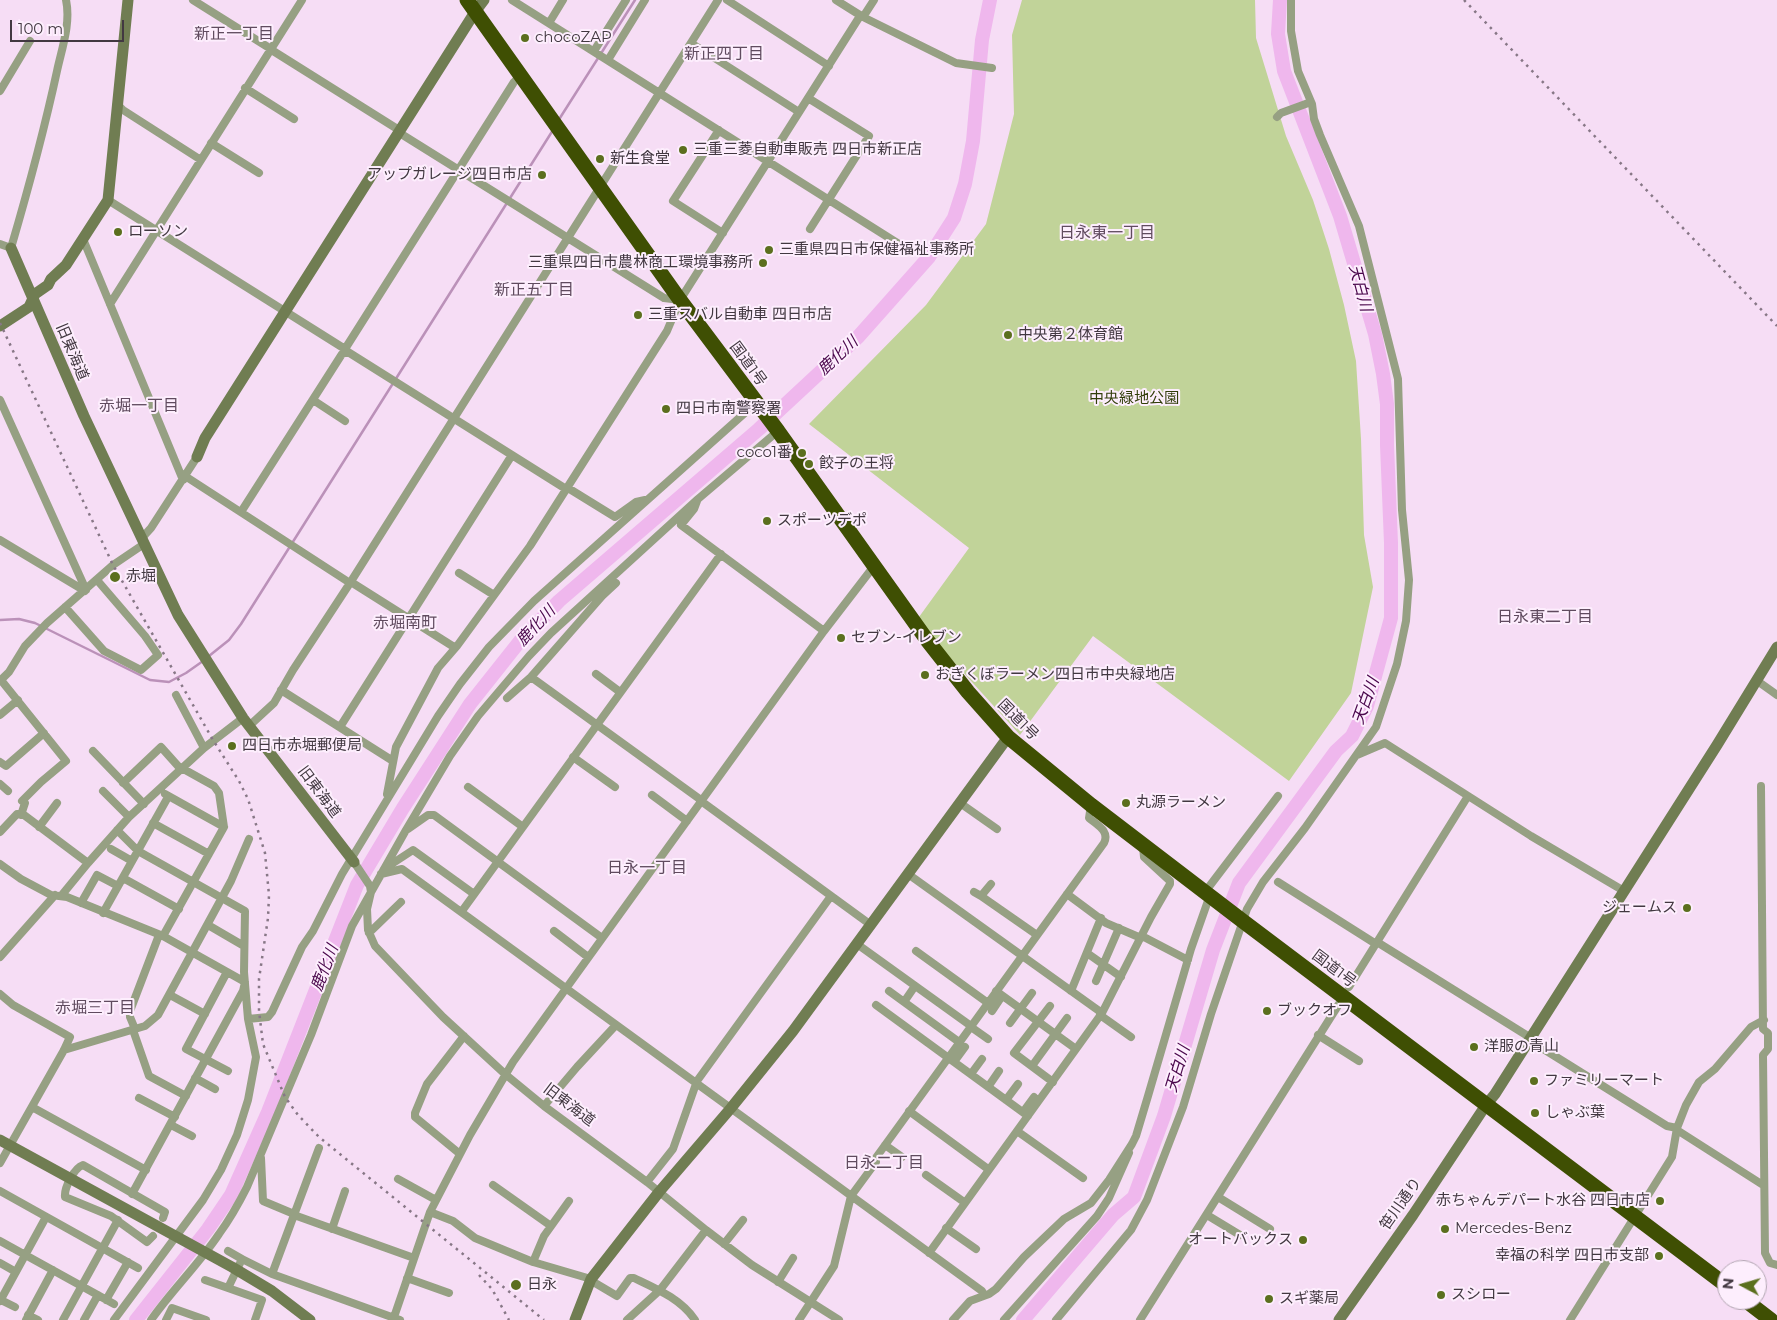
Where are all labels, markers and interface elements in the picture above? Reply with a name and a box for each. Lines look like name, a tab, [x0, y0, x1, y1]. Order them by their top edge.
scale bar	[12, 10, 126, 42]
text: 100 m	[18, 19, 63, 38]
district label: 新正一丁目	[194, 24, 274, 44]
place label: chocoZAP	[535, 29, 612, 47]
marker: chocoZAP	[519, 32, 531, 44]
district label: 新正四丁目	[684, 44, 764, 64]
place label: 三重三菱自動車販売 四日市新正店	[693, 141, 922, 159]
marker: 三重三菱自動車販売 四日市新正店	[677, 144, 689, 156]
place label: 新生食堂	[610, 150, 670, 168]
marker: 新生食堂	[594, 153, 606, 165]
place label: アップガレージ四日市店	[367, 166, 532, 184]
marker: アップガレージ四日市店	[536, 169, 548, 181]
place label: ローソン	[128, 223, 188, 241]
district label: 日永東一丁目	[1059, 223, 1155, 243]
marker: ローソン	[112, 226, 124, 238]
place label: 三重県四日市保健福祉事務所	[779, 241, 974, 259]
marker: 三重県四日市保健福祉事務所	[763, 244, 775, 256]
place label: 三重県四日市農林商工環境事務所	[528, 254, 753, 272]
marker: 三重県四日市農林商工環境事務所	[757, 257, 769, 269]
water label: 天白川	[1345, 262, 1375, 314]
district label: 新正五丁目	[494, 280, 574, 300]
place label: 三重スバル自動車 四日市店	[648, 306, 832, 324]
marker: 三重スバル自動車 四日市店	[632, 309, 644, 321]
street label: 旧東海道	[52, 321, 92, 383]
place label: 中央第２体育館	[1018, 326, 1123, 344]
marker: 中央第２体育館	[1002, 329, 1014, 341]
water label: 鹿化川	[814, 333, 862, 379]
street label: 国道1号	[726, 338, 770, 390]
park label: 中央緑地公園	[1089, 390, 1179, 408]
district label: 赤堀一丁目	[99, 396, 179, 416]
place label: 四日市南警察署	[676, 400, 781, 418]
marker: 四日市南警察署	[660, 403, 672, 415]
place label: coco1番	[737, 444, 792, 462]
marker: coco1番	[796, 447, 808, 459]
place label: 餃子の王将	[819, 455, 894, 473]
marker: 餃子の王将	[803, 458, 815, 470]
place label: スポーツデポ	[777, 512, 867, 530]
marker: スポーツデポ	[761, 515, 773, 527]
place label: 赤堀	[126, 568, 156, 586]
marker: 赤堀	[108, 570, 122, 584]
water label: 鹿化川	[513, 602, 559, 650]
district label: 日永東二丁目	[1497, 607, 1593, 627]
district label: 赤堀南町	[373, 613, 437, 633]
place label: セブン-イレブン	[851, 629, 962, 647]
marker: セブン-イレブン	[835, 632, 847, 644]
place label: おぎくぼラーメン四日市中央緑地店	[935, 666, 1175, 684]
marker: おぎくぼラーメン四日市中央緑地店	[919, 669, 931, 681]
water label: 天白川	[1349, 675, 1383, 727]
street label: 国道1号	[994, 696, 1042, 744]
place label: 四日市赤堀郵便局	[242, 737, 362, 755]
marker: 四日市赤堀郵便局	[226, 740, 238, 752]
street label: 旧東海道	[294, 763, 344, 821]
place label: 丸源ラーメン	[1136, 794, 1226, 812]
marker: 丸源ラーメン	[1120, 797, 1132, 809]
district label: 日永一丁目	[607, 858, 687, 878]
place label: ジェームス	[1602, 899, 1677, 917]
marker: ジェームス	[1681, 902, 1693, 914]
water label: 鹿化川	[307, 942, 343, 994]
street label: 国道1号	[1308, 947, 1360, 991]
district label: 赤堀三丁目	[55, 998, 135, 1018]
place label: ブックオフ	[1277, 1002, 1352, 1020]
marker: ブックオフ	[1261, 1005, 1273, 1017]
place label: 洋服の青山	[1484, 1038, 1559, 1056]
marker: 洋服の青山	[1468, 1041, 1480, 1053]
water label: 天白川	[1162, 1043, 1194, 1095]
place label: ファミリーマート	[1544, 1072, 1664, 1090]
marker: ファミリーマート	[1528, 1075, 1540, 1087]
street label: 旧東海道	[540, 1080, 598, 1130]
place label: しゃぶ葉	[1545, 1104, 1605, 1122]
marker: しゃぶ葉	[1529, 1107, 1541, 1119]
district label: 日永二丁目	[844, 1153, 924, 1173]
street label: 笹川通り	[1376, 1174, 1426, 1234]
place label: 赤ちゃんデパート水谷 四日市店	[1436, 1192, 1650, 1210]
marker: 赤ちゃんデパート水谷 四日市店	[1654, 1195, 1666, 1207]
place label: Mercedes-Benz	[1455, 1220, 1572, 1238]
marker: Mercedes-Benz	[1439, 1223, 1451, 1235]
place label: オートバックス	[1188, 1231, 1293, 1249]
marker: オートバックス	[1297, 1234, 1309, 1246]
place label: 幸福の科学 四日市支部	[1495, 1247, 1649, 1265]
marker: 幸福の科学 四日市支部	[1653, 1250, 1665, 1262]
north arrow	[1717, 1260, 1767, 1310]
place label: 日永	[527, 1276, 557, 1294]
text: N	[1719, 1277, 1738, 1290]
marker: 日永	[509, 1278, 523, 1292]
place label: スシロー	[1451, 1286, 1511, 1304]
marker: スシロー	[1435, 1289, 1447, 1301]
place label: スギ薬局	[1279, 1290, 1339, 1308]
marker: スギ薬局	[1263, 1293, 1275, 1305]

